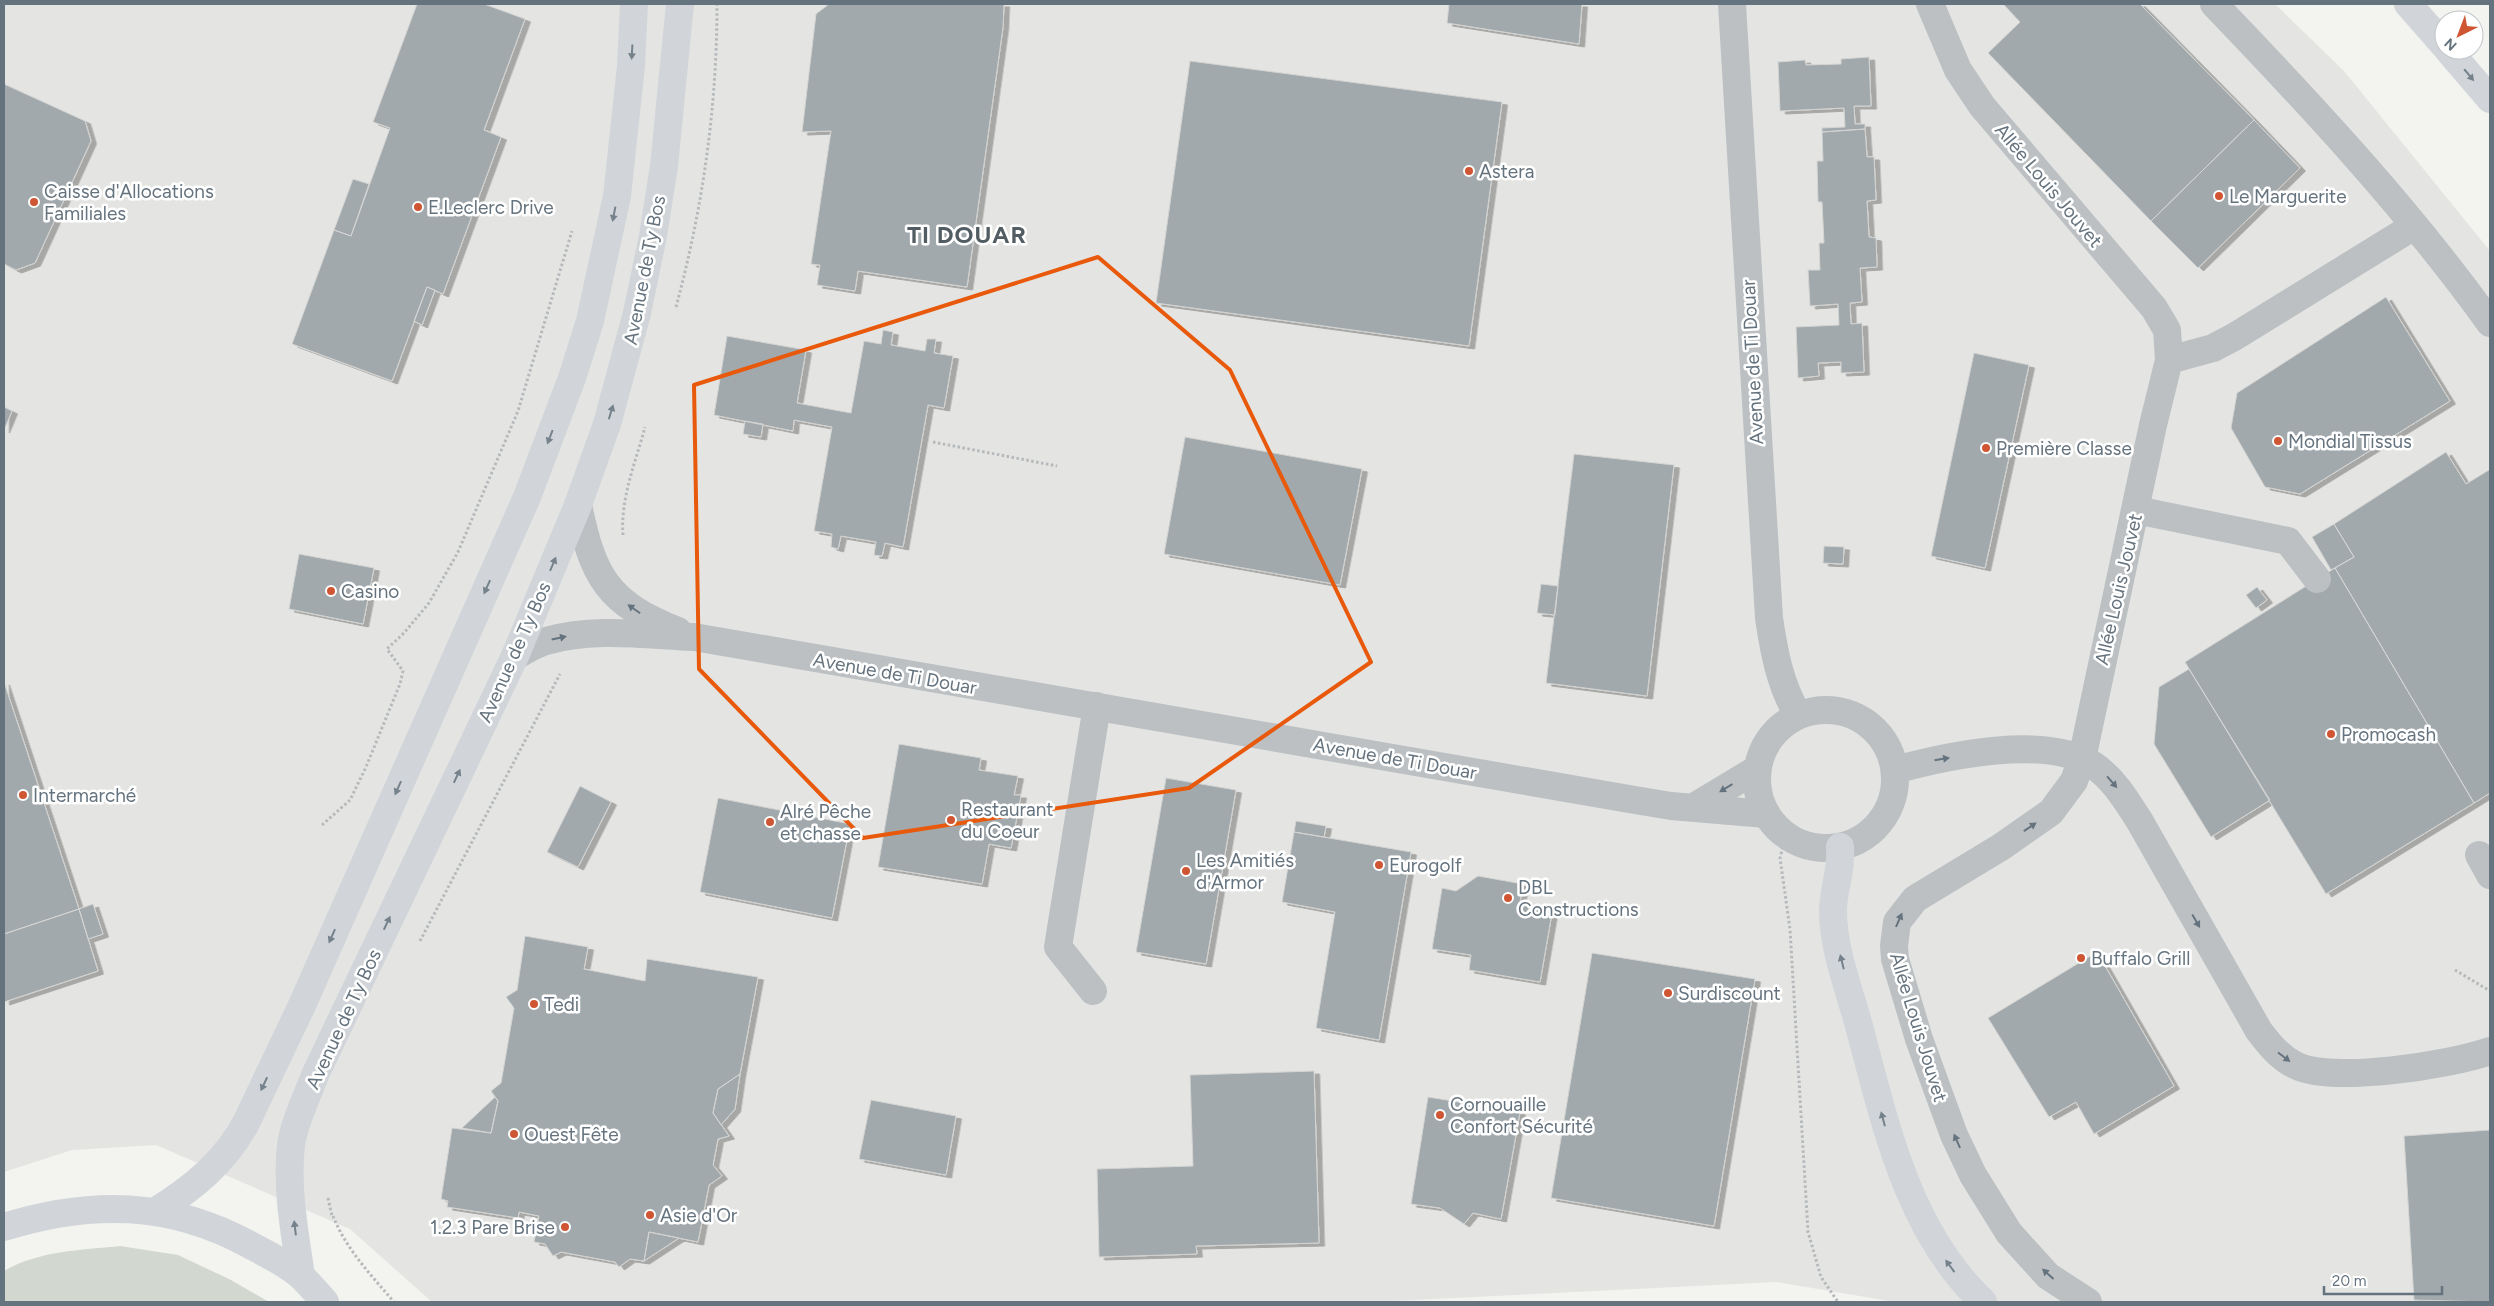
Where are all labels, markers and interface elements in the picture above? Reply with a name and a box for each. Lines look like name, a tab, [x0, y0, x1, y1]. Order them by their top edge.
north arrow	[2434, 10, 2484, 60]
text: N	[2441, 34, 2460, 54]
one-way arrow	[627, 45, 635, 61]
one-way arrow	[2464, 68, 2475, 81]
street label: Allée Louis Jouvet	[1990, 119, 2107, 252]
place label: Astera	[1479, 160, 1534, 183]
marker: Astera	[1463, 165, 1475, 177]
place label: Caisse d'Allocations Familiales	[44, 180, 214, 225]
place label: Le Marguerite	[2229, 185, 2347, 208]
marker: Le Marguerite	[2213, 190, 2225, 202]
street label: Avenue de Ty Bos	[619, 193, 670, 347]
marker: Caisse d'Allocations Familiales	[28, 196, 40, 208]
place label: E.Leclerc Drive	[428, 196, 554, 219]
marker: E.Leclerc Drive	[412, 201, 424, 213]
one-way arrow	[609, 206, 617, 222]
district label: TI DOUAR	[907, 220, 1027, 249]
street label: Avenue de Ti Douar	[1737, 278, 1768, 445]
one-way arrow	[607, 405, 615, 420]
one-way arrow	[546, 430, 554, 445]
place label: Mondial Tissus	[2288, 430, 2412, 453]
marker: Mondial Tissus	[2272, 435, 2284, 447]
place label: Première Classe	[1996, 437, 2132, 460]
marker: Première Classe	[1980, 442, 1992, 454]
street label: Allée Louis Jouvet	[2090, 511, 2147, 667]
one-way arrow	[549, 556, 557, 571]
street label: Avenue de Ty Bos	[473, 578, 556, 726]
place label: Casino	[341, 580, 399, 603]
one-way arrow	[483, 580, 491, 594]
marker: Casino	[325, 585, 337, 597]
one-way arrow	[628, 604, 641, 614]
one-way arrow	[552, 634, 567, 642]
street label: Avenue de Ti Douar	[811, 648, 979, 699]
place label: Promocash	[2341, 723, 2436, 746]
marker: Promocash	[2325, 728, 2337, 740]
street label: Avenue de Ti Douar	[1311, 733, 1479, 784]
one-way arrow	[1935, 755, 1951, 763]
one-way arrow	[454, 769, 462, 783]
one-way arrow	[2106, 776, 2118, 788]
one-way arrow	[394, 781, 402, 795]
place label: Intermarché	[33, 784, 136, 807]
one-way arrow	[1719, 784, 1732, 793]
marker: Intermarché	[17, 789, 29, 801]
place label: Restaurant du Coeur	[961, 798, 1053, 843]
place label: Alré Pêche et chasse	[780, 800, 871, 845]
marker: Restaurant du Coeur	[945, 814, 957, 826]
marker: Alré Pêche et chasse	[764, 816, 776, 828]
one-way arrow	[2023, 823, 2037, 832]
place label: Les Amitiés d'Armor	[1196, 849, 1294, 894]
place label: Eurogolf	[1389, 854, 1462, 877]
marker: Eurogolf	[1373, 859, 1385, 871]
marker: Les Amitiés d'Armor	[1180, 865, 1192, 877]
place label: DBL Constructions	[1518, 876, 1639, 921]
marker: DBL Constructions	[1502, 892, 1514, 904]
one-way arrow	[1895, 913, 1904, 928]
one-way arrow	[2192, 914, 2201, 928]
one-way arrow	[384, 916, 392, 930]
one-way arrow	[328, 929, 336, 943]
street label: Avenue de Ty Bos	[301, 946, 386, 1093]
place label: Buffalo Grill	[2091, 947, 2190, 970]
street label: Allée Louis Jouvet	[1885, 950, 1952, 1105]
marker: Buffalo Grill	[2075, 952, 2087, 964]
one-way arrow	[1838, 954, 1846, 969]
place label: Surdiscount	[1678, 982, 1781, 1005]
marker: Surdiscount	[1662, 987, 1674, 999]
place label: Tedi	[544, 993, 579, 1016]
marker: Tedi	[528, 998, 540, 1010]
one-way arrow	[2277, 1052, 2291, 1062]
one-way arrow	[259, 1077, 267, 1091]
place label: Cornouaille Confort Sécurité	[1450, 1093, 1593, 1138]
marker: Cornouaille Confort Sécurité	[1434, 1109, 1446, 1121]
one-way arrow	[1879, 1111, 1887, 1126]
place label: Ouest Fête	[524, 1123, 619, 1146]
marker: Ouest Fête	[508, 1128, 520, 1140]
one-way arrow	[1953, 1134, 1961, 1148]
place label: Asie d'Or	[660, 1204, 738, 1227]
marker: Asie d'Or	[644, 1209, 656, 1221]
place label: 1.2.3 Pare Brise	[430, 1216, 555, 1239]
one-way arrow	[291, 1220, 299, 1236]
marker: 1.2.3 Pare Brise	[559, 1221, 571, 1233]
one-way arrow	[1945, 1259, 1955, 1273]
scale bar	[2324, 1264, 2442, 1296]
one-way arrow	[2042, 1269, 2054, 1280]
text: 20 m	[2332, 1272, 2366, 1290]

